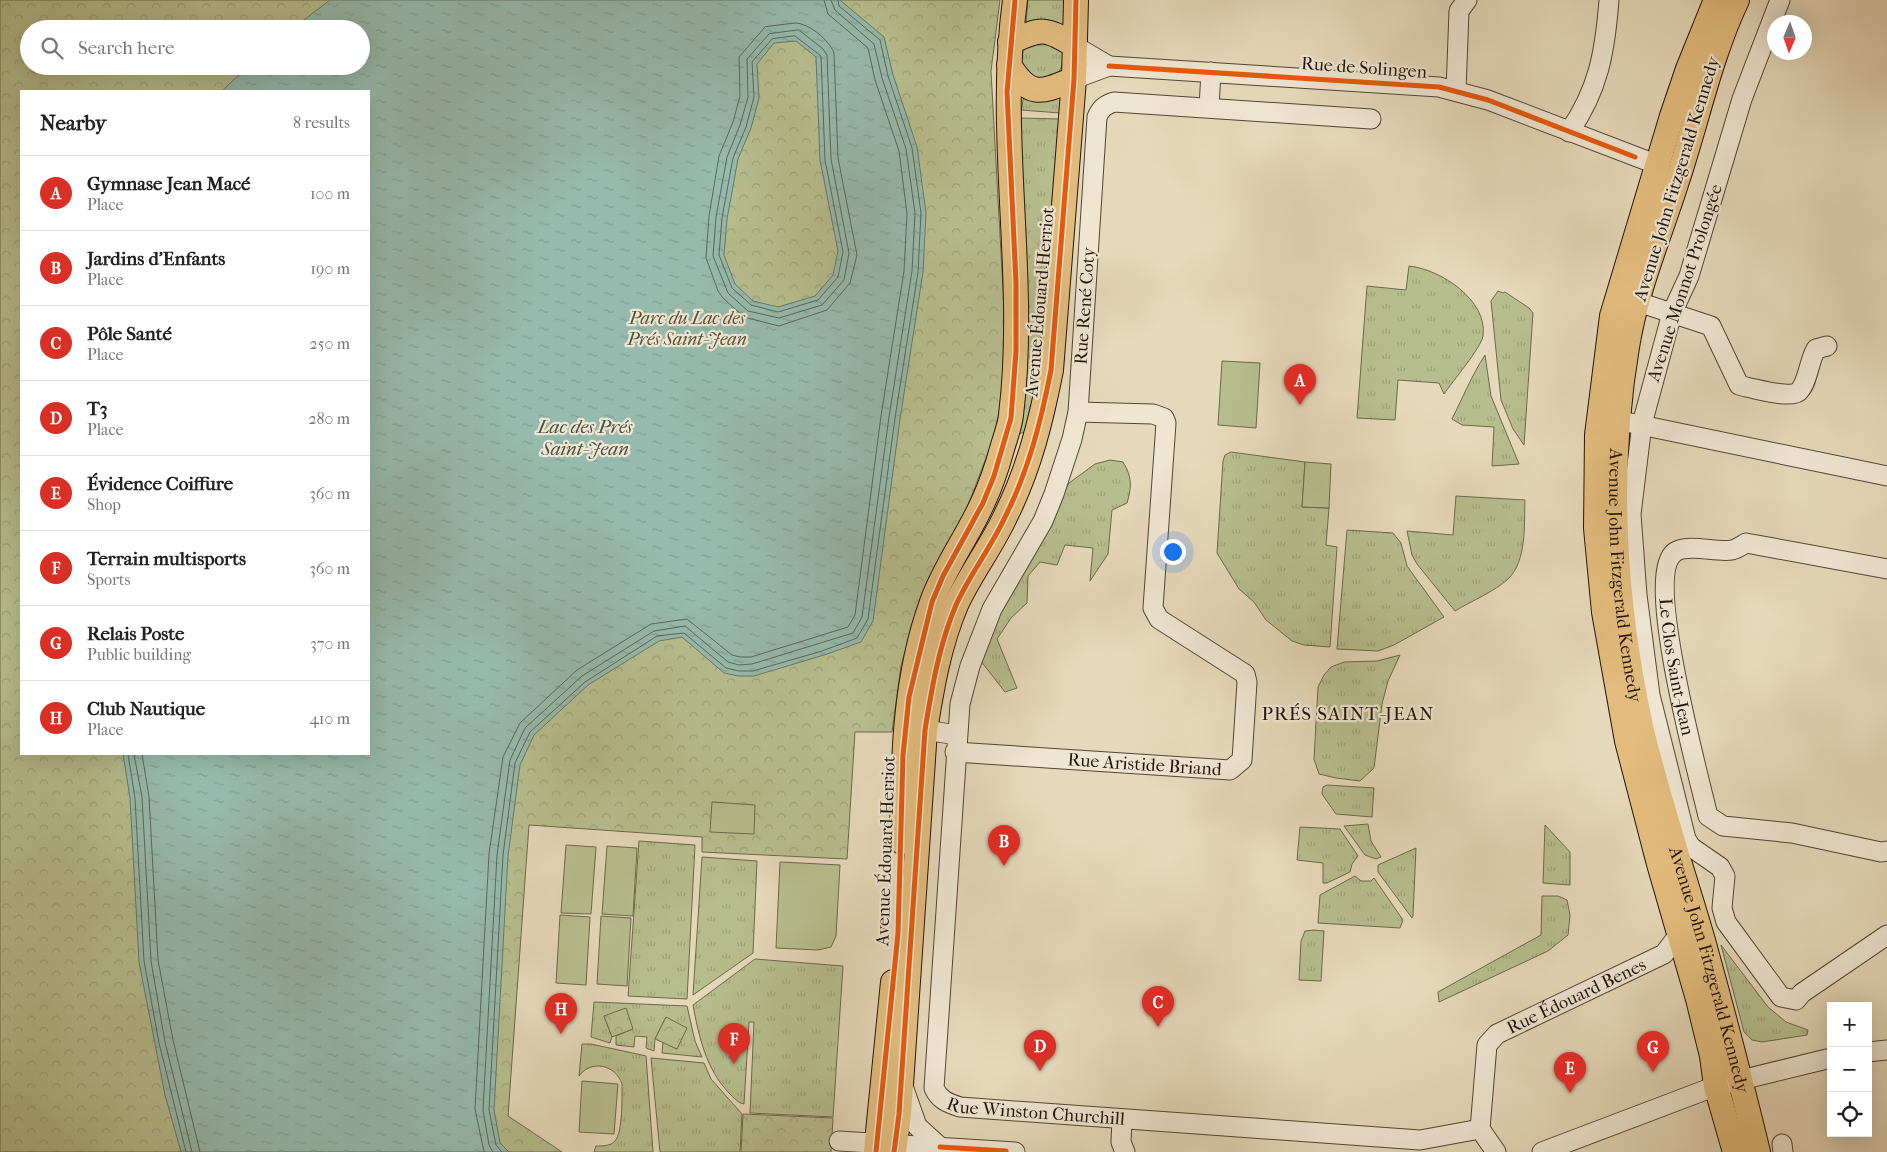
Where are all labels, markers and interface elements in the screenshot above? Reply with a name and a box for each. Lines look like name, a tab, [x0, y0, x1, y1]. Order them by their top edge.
north arrow	[1767, 15, 1812, 60]
search box	[20, 20, 370, 75]
icon: search	[38, 34, 66, 62]
text: Search here	[78, 37, 174, 59]
street label: Rue de Solingen	[1300, 53, 1428, 83]
street label: Avenue John Fitzgerald Kennedy	[1629, 53, 1725, 305]
text: Nearby	[40, 111, 106, 135]
text: 8 results	[293, 113, 350, 132]
text: Gymnase Jean Macé	[87, 173, 250, 195]
street label: Avenue Monnot Prolongée	[1643, 181, 1727, 385]
text: A	[51, 184, 61, 203]
text: 100 m	[310, 184, 350, 203]
text: Place	[87, 195, 123, 214]
street label: Avenue Édouard Herriot	[1020, 206, 1059, 399]
street label: Rue René Coty	[1070, 245, 1100, 365]
text: Jardins d'Enfants	[87, 248, 225, 270]
text: B	[51, 259, 61, 278]
text: 190 m	[310, 259, 350, 278]
text: Place	[87, 270, 123, 289]
park label: Parc du Lac des Prés Saint-Jean	[626, 308, 747, 350]
text: Pôle Santé	[87, 323, 172, 345]
text: C	[51, 334, 61, 353]
text: 250 m	[309, 334, 350, 353]
text: Place	[87, 345, 123, 364]
pin: A	[1284, 364, 1316, 405]
text: T3	[87, 398, 108, 420]
text: D	[50, 409, 62, 428]
text: 280 m	[308, 409, 350, 428]
water label: Lac des Prés Saint-Jean	[536, 416, 634, 460]
text: Place	[87, 420, 123, 439]
street label: Avenue John Fitzgerald Kennedy	[1605, 447, 1647, 705]
text: Évidence Coiffure	[87, 473, 233, 495]
text: E	[51, 484, 61, 503]
text: 360 m	[309, 484, 350, 503]
text: Shop	[87, 495, 121, 514]
your location	[1160, 539, 1186, 565]
text: Terrain multisports	[87, 548, 246, 570]
text: F	[52, 559, 60, 578]
text: 360 m	[309, 559, 350, 578]
text: Sports	[87, 570, 130, 589]
street label: Le Clos Saint-Jean	[1655, 597, 1699, 738]
text: Relais Poste	[87, 623, 184, 645]
text: G	[50, 634, 62, 653]
text: 370 m	[310, 634, 350, 653]
text: Public building	[87, 645, 191, 664]
text: Club Nautique	[87, 698, 205, 720]
district label: PRÉS SAINT-JEAN	[1262, 703, 1434, 725]
text: H	[50, 709, 62, 728]
text: 410 m	[309, 709, 350, 728]
text: Place	[87, 720, 123, 739]
street label: Rue Aristide Briand	[1067, 749, 1223, 780]
street label: Avenue Édouard Herriot	[871, 755, 900, 947]
pin: B	[988, 825, 1020, 866]
street label: Avenue John Fitzgerald Kennedy	[1664, 843, 1754, 1096]
street label: Rue Édouard Benes	[1503, 954, 1649, 1038]
pin: C	[1142, 986, 1174, 1027]
pin: H	[545, 993, 577, 1034]
map controls	[1827, 1002, 1872, 1137]
button: +	[1827, 1002, 1872, 1047]
pin: F	[718, 1023, 750, 1064]
pin: D	[1024, 1030, 1056, 1071]
pin: G	[1637, 1031, 1669, 1072]
button: −	[1827, 1047, 1872, 1092]
pin: E	[1554, 1052, 1586, 1093]
button: locate	[1827, 1092, 1872, 1137]
street label: Rue Winston Churchill	[944, 1093, 1126, 1129]

